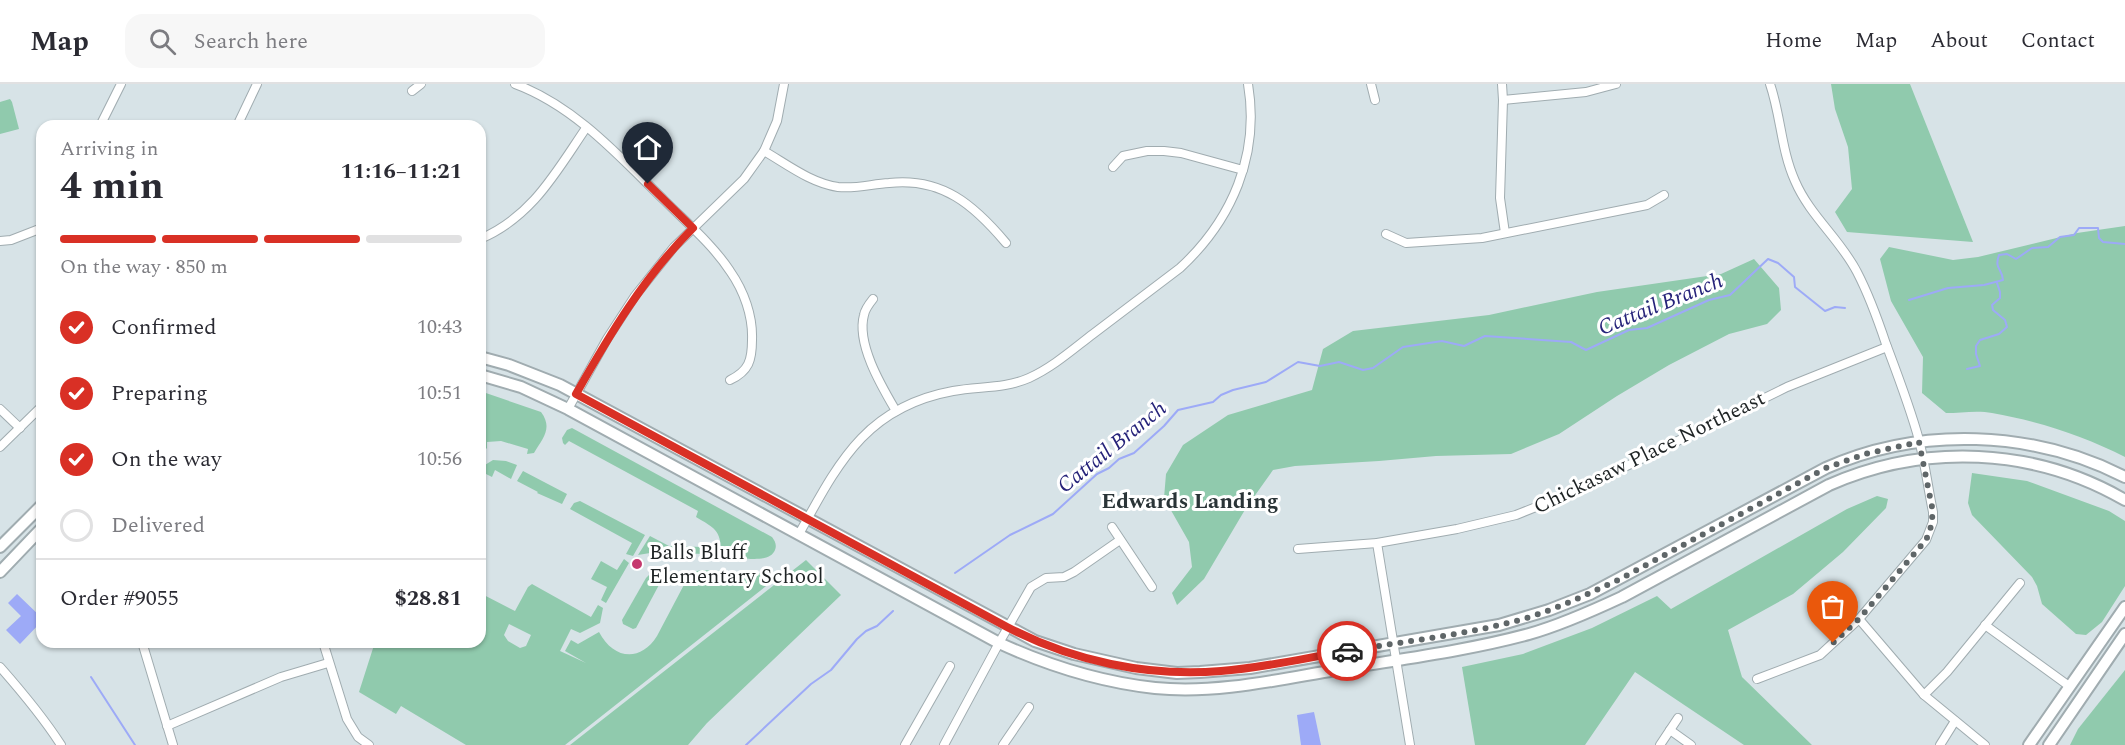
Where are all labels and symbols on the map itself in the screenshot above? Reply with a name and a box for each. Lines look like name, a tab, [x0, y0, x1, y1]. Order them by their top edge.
pin	[622, 122, 673, 184]
water label: Cattail Branch	[1593, 264, 1728, 344]
street label: Chickasaw Place Northeast	[1528, 383, 1771, 523]
water label: Cattail Branch	[1050, 393, 1174, 502]
district label: Edwards Landing	[1101, 485, 1279, 518]
place label: Balls Bluff Elementary School	[649, 537, 824, 593]
marker: Balls Bluff Elementary School	[630, 557, 644, 571]
pin	[1807, 581, 1858, 643]
courier	[1317, 621, 1377, 681]

